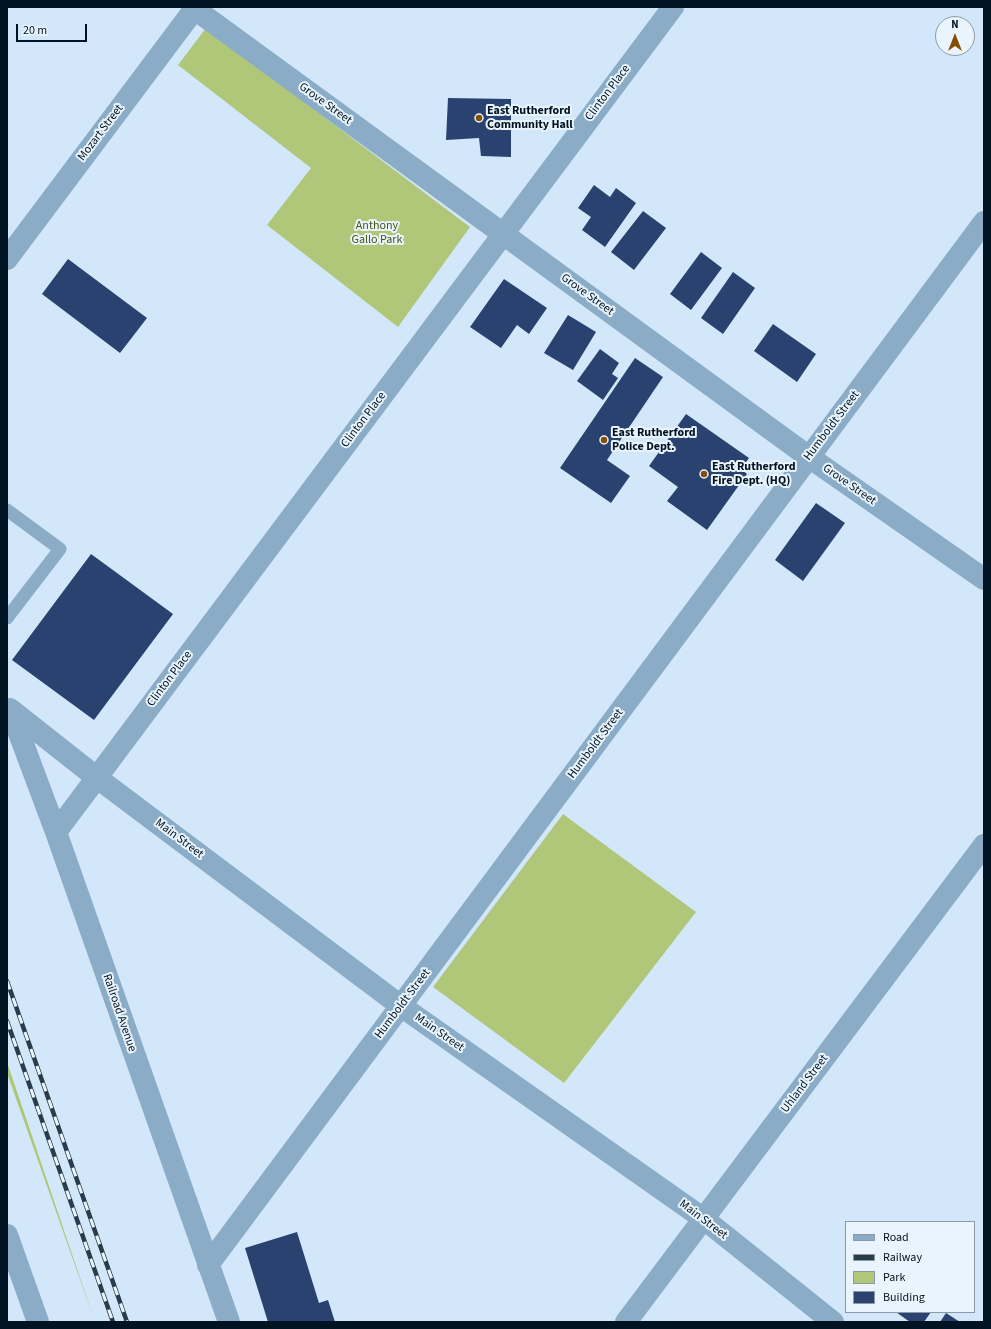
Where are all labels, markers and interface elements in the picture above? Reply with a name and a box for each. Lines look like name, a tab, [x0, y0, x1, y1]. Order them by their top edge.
scale bar	[18, 16, 89, 42]
north arrow	[935, 16, 975, 56]
text: N	[951, 17, 959, 32]
text: 20 m	[23, 22, 47, 39]
street label: Clinton Place	[582, 62, 634, 124]
street label: Grove Street	[296, 80, 354, 128]
street label: Mozart Street	[75, 102, 127, 164]
place label: East Rutherford Community Hall	[487, 104, 573, 132]
marker: East Rutherford Community Hall	[474, 113, 484, 123]
park label: Anthony Gallo Park	[352, 219, 402, 247]
street label: Grove Street	[558, 271, 616, 319]
street label: Humboldt Street	[801, 388, 863, 464]
street label: Clinton Place	[338, 389, 390, 451]
place label: East Rutherford Police Dept.	[612, 426, 696, 454]
marker: East Rutherford Police Dept.	[599, 435, 609, 445]
place label: East Rutherford Fire Dept. (HQ)	[712, 460, 796, 488]
street label: Grove Street	[820, 461, 878, 509]
marker: East Rutherford Fire Dept. (HQ)	[699, 469, 709, 479]
street label: Clinton Place	[144, 648, 196, 710]
street label: Humboldt Street	[565, 706, 627, 782]
street label: Main Street	[152, 816, 206, 862]
street label: Humboldt Street	[372, 966, 434, 1042]
street label: Railroad Avenue	[99, 972, 139, 1054]
street label: Main Street	[412, 1011, 466, 1055]
street label: Uhland Street	[778, 1052, 832, 1116]
street label: Main Street	[676, 1197, 730, 1243]
legend	[845, 1221, 975, 1313]
text: Road	[883, 1229, 909, 1246]
text: Railway	[883, 1249, 922, 1266]
text: Park	[883, 1269, 905, 1286]
text: Building	[883, 1289, 925, 1306]

